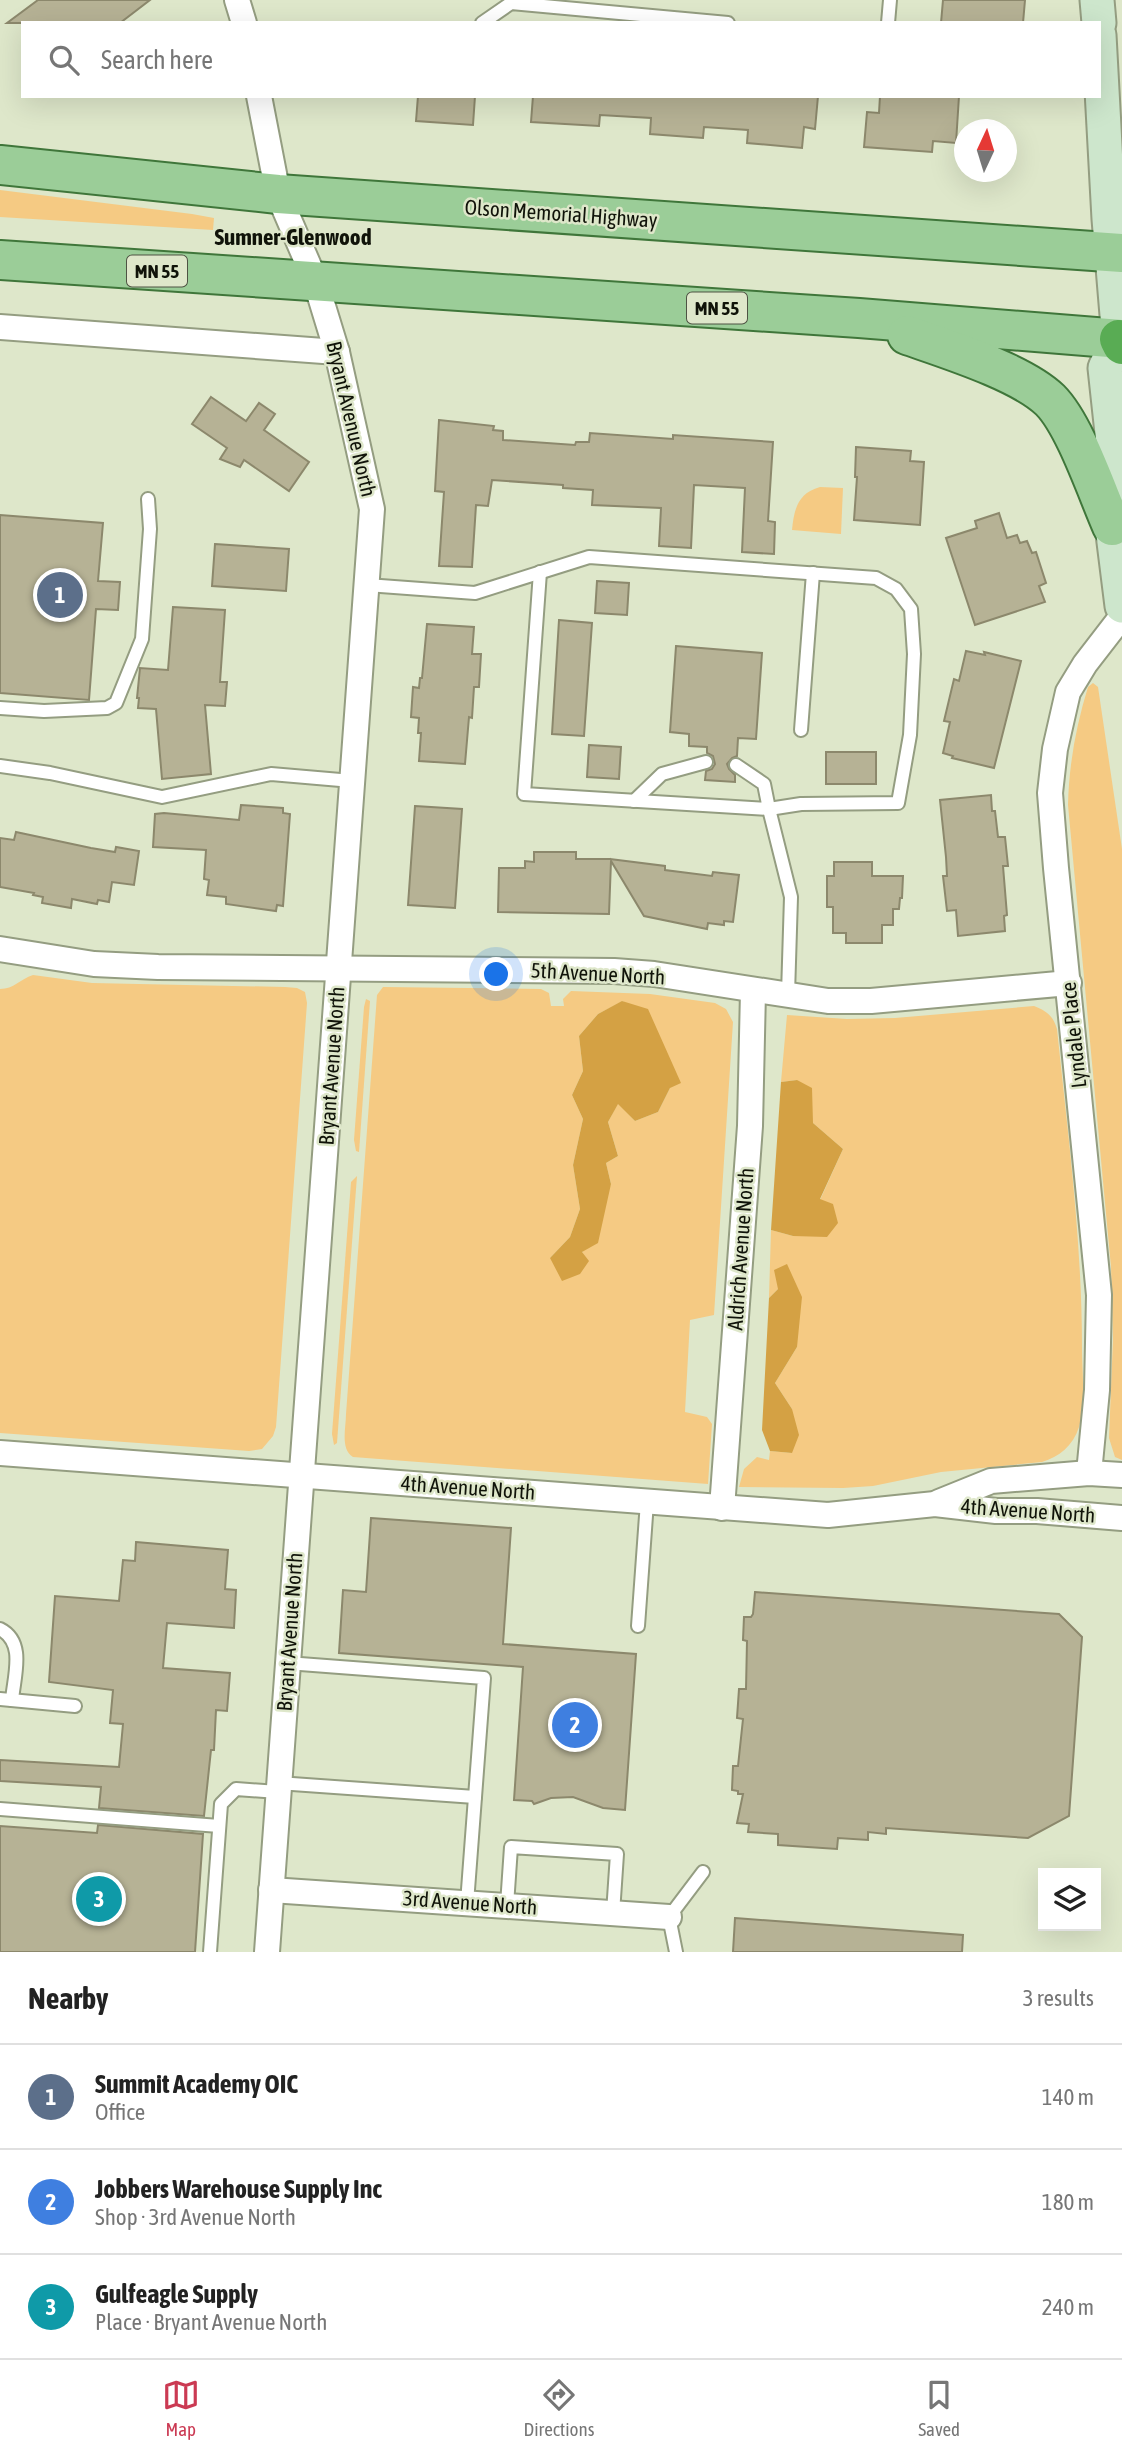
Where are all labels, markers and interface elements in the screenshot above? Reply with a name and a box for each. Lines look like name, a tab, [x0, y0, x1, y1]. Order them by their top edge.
search box	[21, 21, 1101, 98]
icon: search	[45, 41, 83, 79]
text: Search here	[101, 45, 213, 75]
north arrow	[954, 119, 1017, 182]
street label: Olson Memorial Highway	[464, 194, 659, 232]
district label: Sumner-Glenwood	[214, 224, 372, 250]
road number: MN 55	[127, 256, 187, 286]
road number: MN 55	[687, 292, 747, 324]
street label: Bryant Avenue North	[322, 339, 382, 499]
pin: 1	[37, 569, 83, 621]
your location	[479, 957, 513, 991]
street label: 5th Avenue North	[530, 957, 666, 989]
street label: Lyndale Place	[1055, 981, 1091, 1089]
street label: Bryant Avenue North	[313, 986, 349, 1146]
street label: Aldrich Avenue North	[722, 1167, 758, 1331]
street label: 4th Avenue North	[400, 1470, 536, 1504]
street label: 4th Avenue North	[960, 1493, 1096, 1527]
street label: Bryant Avenue North	[271, 1552, 307, 1712]
pin: 2	[552, 1699, 598, 1751]
map controls	[1038, 1868, 1101, 1931]
button: layers	[1038, 1868, 1101, 1931]
pin: 3	[76, 1873, 122, 1925]
street label: 3rd Avenue North	[402, 1885, 538, 1919]
text: Nearby	[28, 1981, 108, 2015]
text: 3 results	[1023, 1985, 1094, 2011]
text: Summit Academy OIC	[95, 2069, 298, 2099]
text: 1	[46, 2084, 56, 2110]
text: 140 m	[1042, 2084, 1094, 2110]
text: Office	[95, 2099, 145, 2125]
text: Jobbers Warehouse Supply Inc	[95, 2174, 382, 2204]
text: 2	[46, 2189, 56, 2215]
text: 180 m	[1042, 2189, 1094, 2215]
text: Shop · 3rd Avenue North	[95, 2204, 296, 2230]
text: Gulfeagle Supply	[95, 2279, 258, 2309]
text: 3	[46, 2294, 56, 2320]
text: 240 m	[1042, 2294, 1094, 2320]
text: Place · Bryant Avenue North	[95, 2309, 327, 2335]
tab: Map	[162, 2376, 200, 2440]
tab: Directions	[524, 2376, 594, 2440]
tab: Saved	[918, 2376, 960, 2440]

